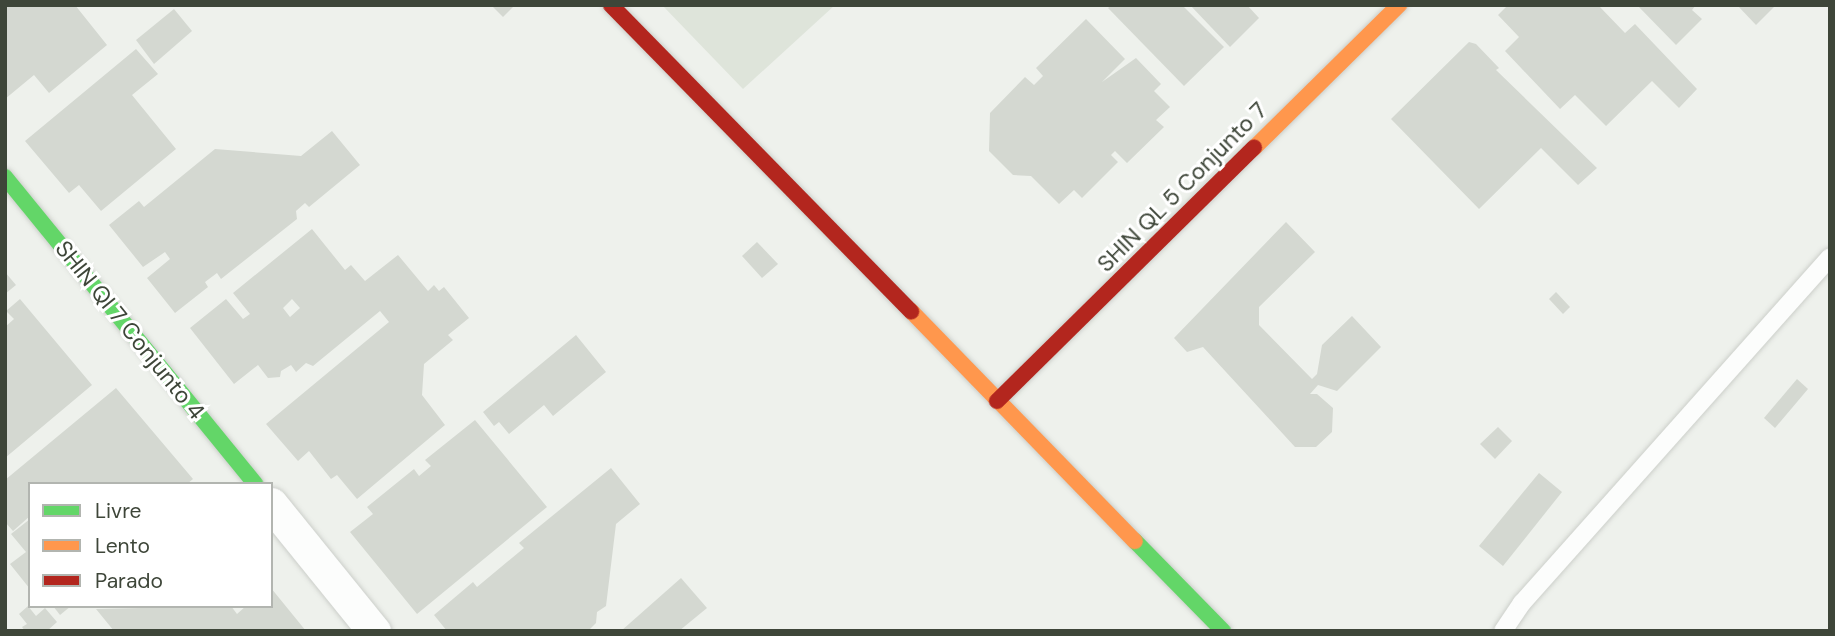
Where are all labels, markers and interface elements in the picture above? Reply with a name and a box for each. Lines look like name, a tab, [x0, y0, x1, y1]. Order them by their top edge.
street label: SHIN QL 5 Conjunto 7	[1091, 96, 1273, 278]
street label: SHIN QI 7 Conjunto 4	[49, 235, 211, 425]
legend	[28, 482, 273, 608]
text: Livre	[95, 497, 141, 525]
text: Lento	[95, 532, 150, 560]
text: Parado	[95, 567, 163, 595]

